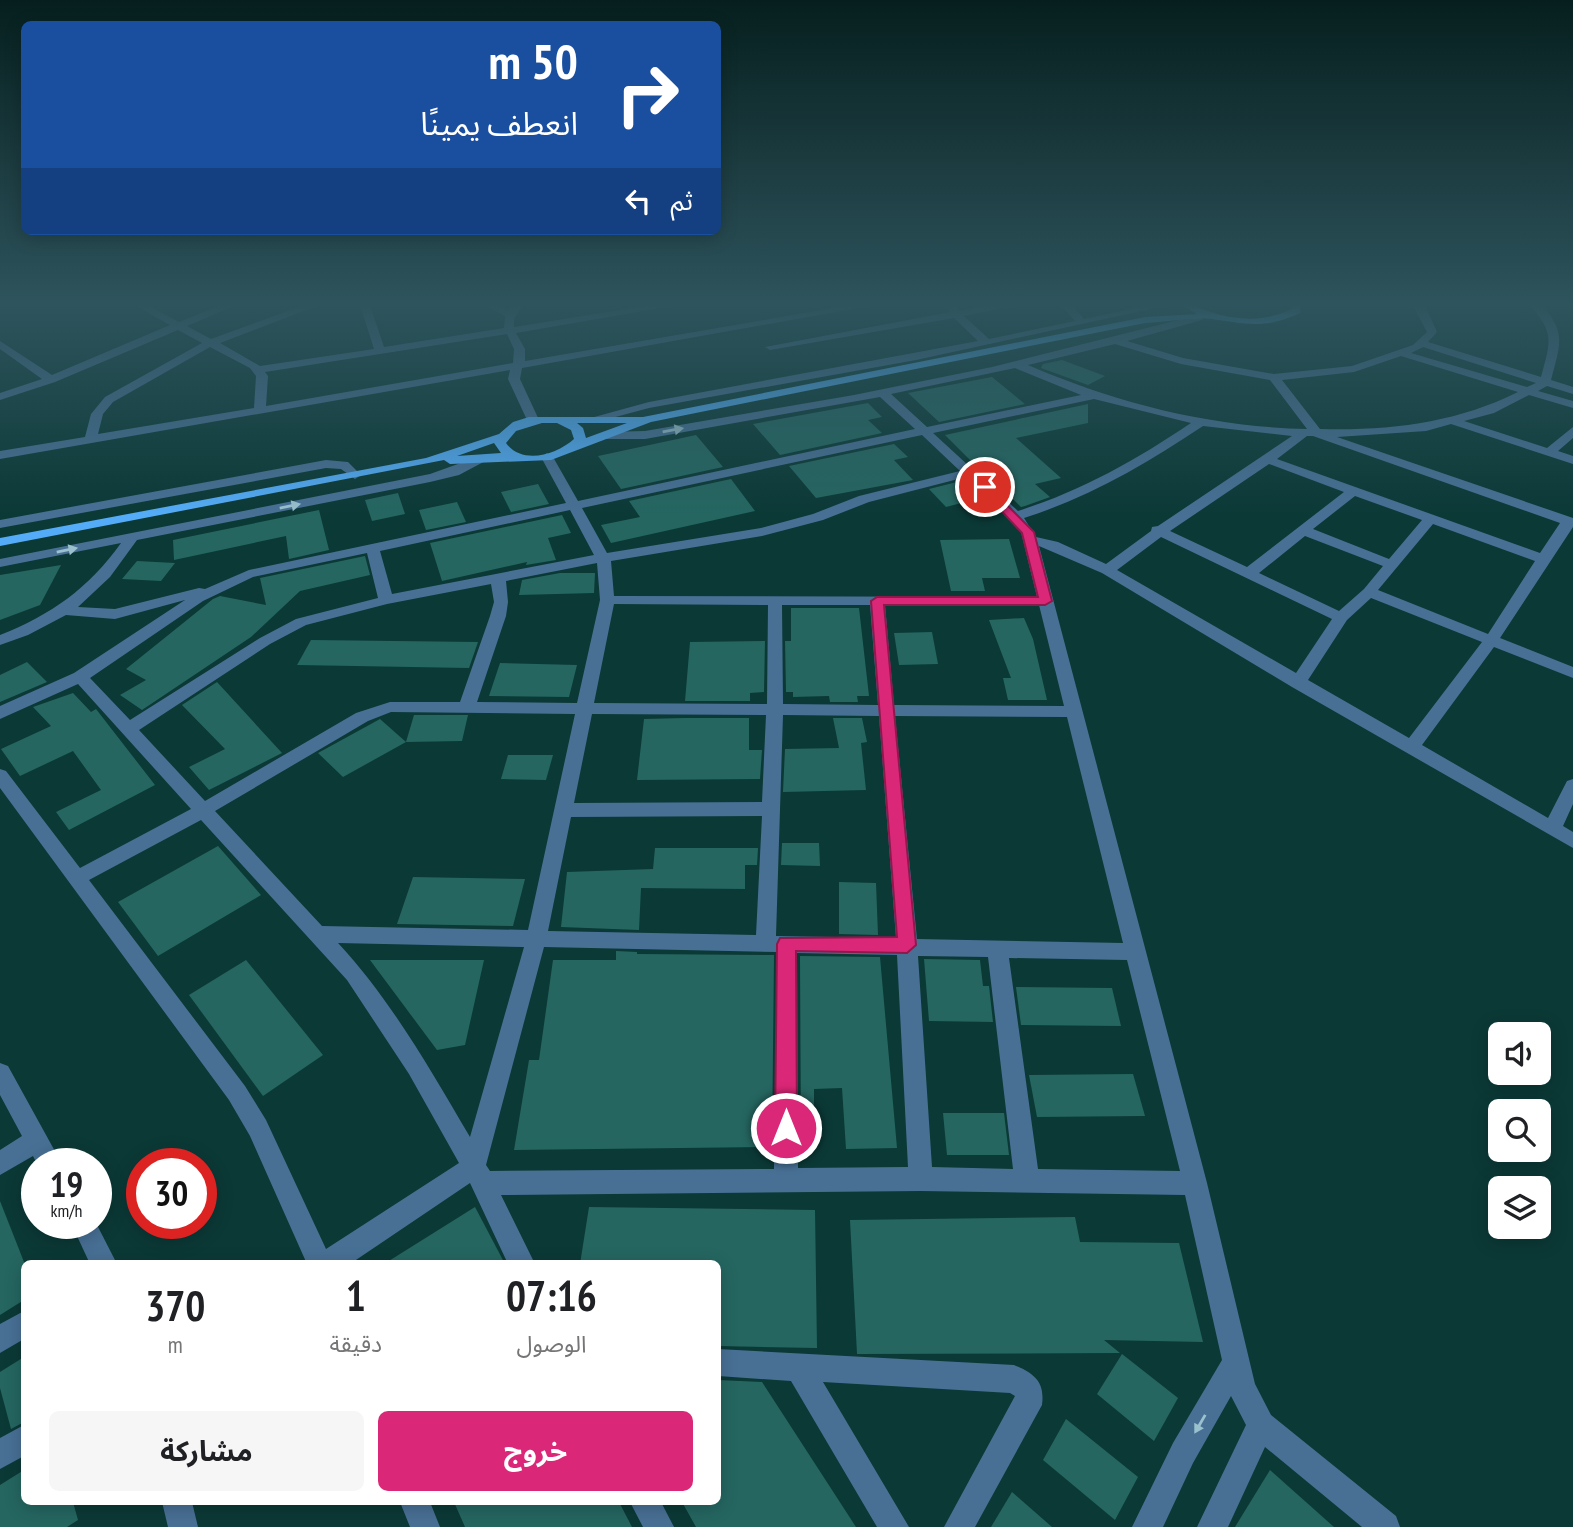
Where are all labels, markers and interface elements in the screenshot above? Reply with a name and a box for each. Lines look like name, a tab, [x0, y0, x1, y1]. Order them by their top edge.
text: 50 m	[489, 29, 578, 93]
icon: right	[602, 49, 693, 140]
text: انعطف يمينًا	[420, 102, 578, 144]
icon: left	[619, 182, 657, 220]
text: ثم	[671, 184, 693, 217]
one-way arrow	[662, 424, 684, 435]
pin	[955, 457, 1015, 517]
icon: arrive	[966, 468, 1004, 506]
one-way arrow	[279, 500, 301, 511]
one-way arrow	[56, 544, 78, 555]
map controls	[1488, 1022, 1551, 1239]
button: sound	[1488, 1022, 1551, 1085]
position arrow	[749, 1091, 823, 1165]
button: search	[1488, 1099, 1551, 1162]
speed limit sign: 30	[126, 1148, 217, 1239]
text: 19	[50, 1161, 83, 1207]
button: layers	[1488, 1176, 1551, 1239]
text: km/h	[51, 1199, 82, 1222]
text: 1	[346, 1268, 366, 1323]
text: 07:16	[506, 1268, 597, 1323]
text: 370	[145, 1278, 205, 1333]
text: دقيقة	[329, 1329, 382, 1358]
text: الوصول	[516, 1329, 586, 1358]
text: m	[168, 1330, 183, 1359]
button: مشاركة	[49, 1411, 364, 1491]
button: خروج	[378, 1411, 693, 1491]
one-way arrow	[1193, 1415, 1206, 1434]

